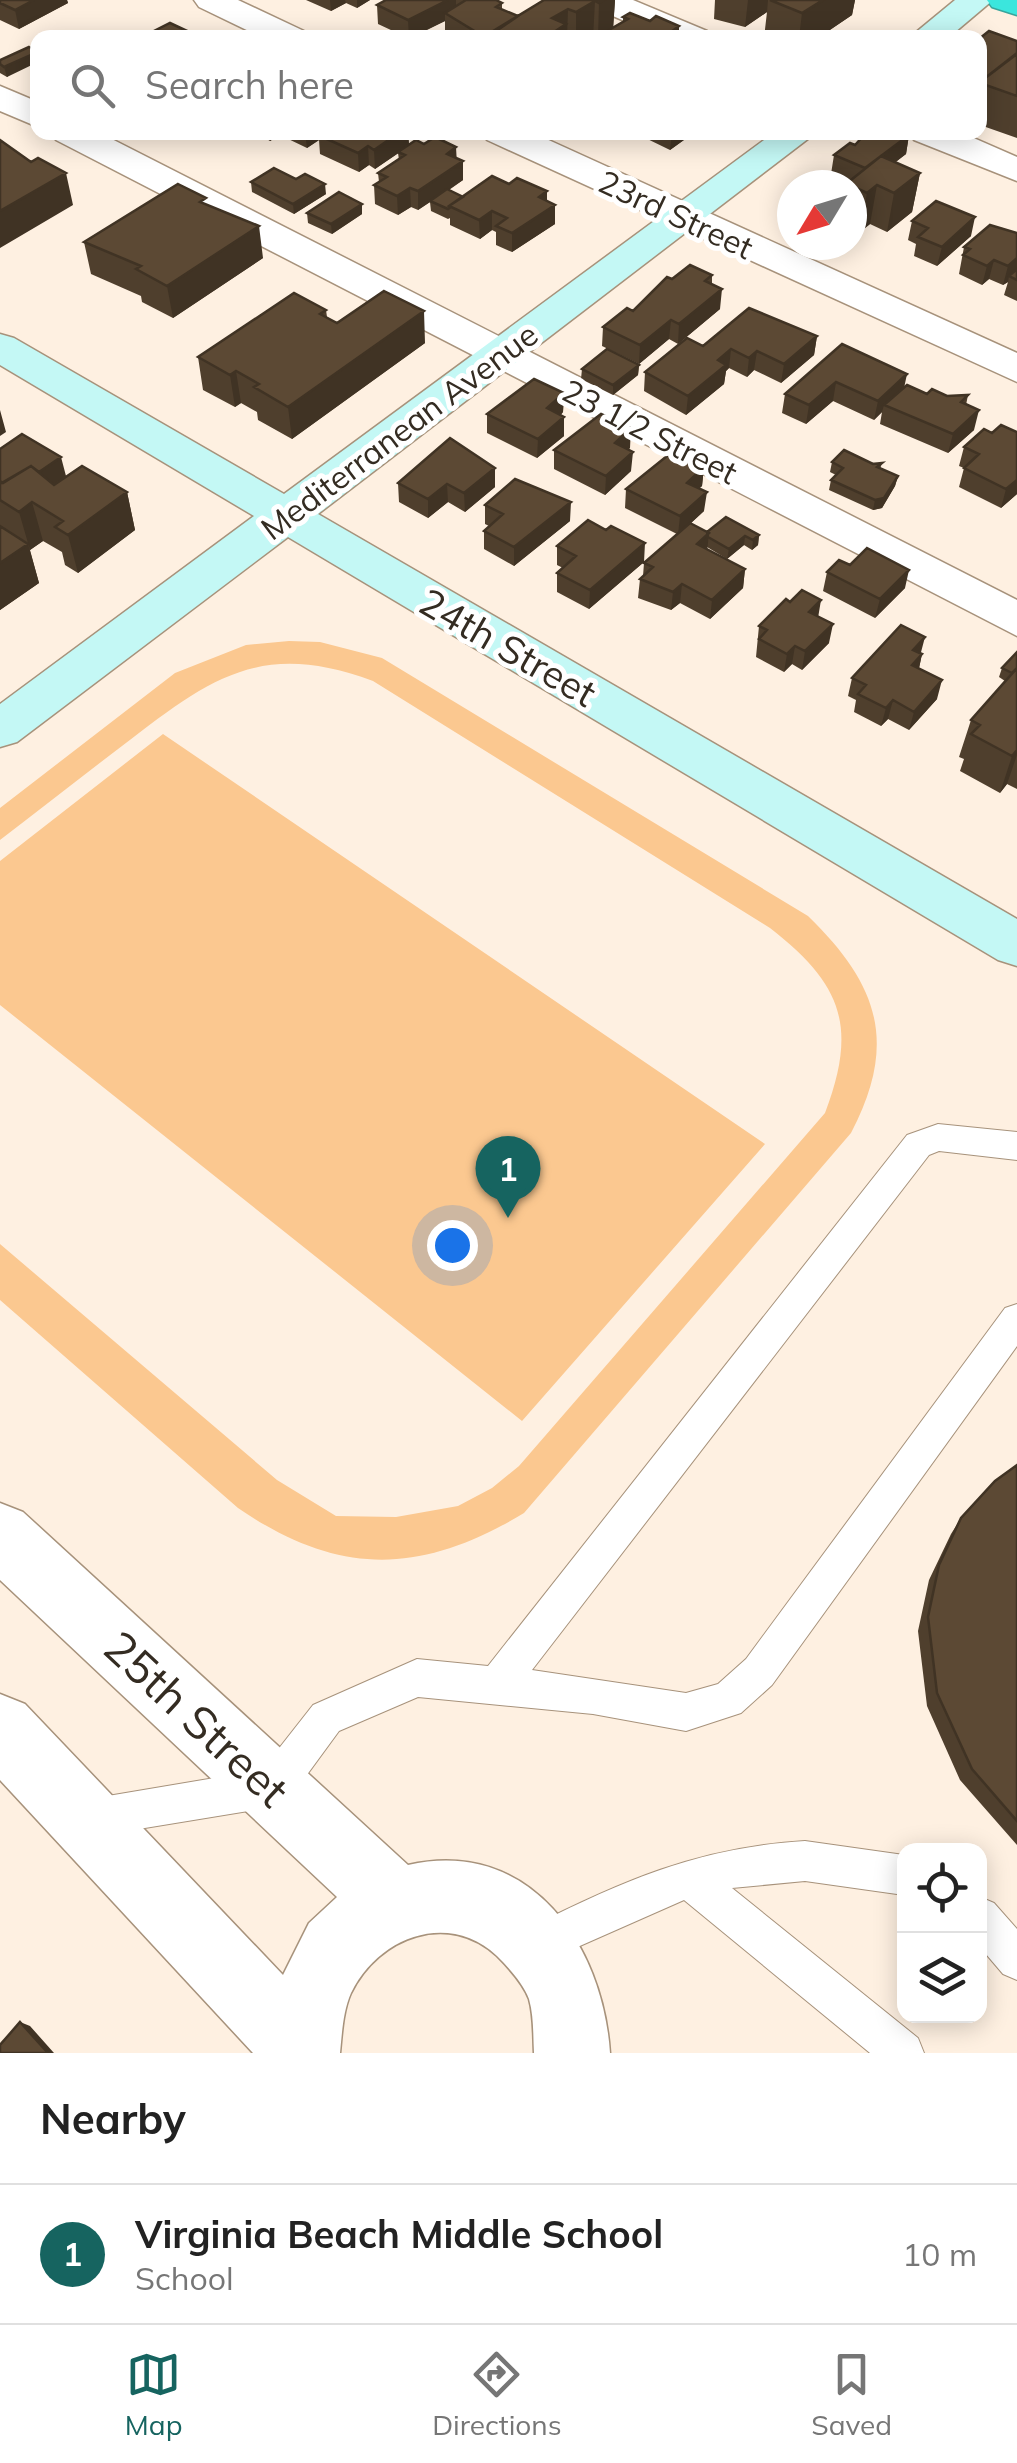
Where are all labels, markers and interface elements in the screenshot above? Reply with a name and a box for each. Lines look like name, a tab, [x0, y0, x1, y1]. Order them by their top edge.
search box	[30, 30, 987, 140]
icon: search	[65, 58, 120, 113]
text: Search here	[145, 61, 354, 109]
street label: 23rd Street	[592, 161, 760, 267]
north arrow	[777, 170, 867, 260]
street label: Mediterranean Avenue	[253, 314, 545, 548]
street label: 23 1/2 Street	[556, 370, 744, 492]
street label: 24th Street	[411, 577, 605, 717]
pin: 1	[476, 1136, 540, 1218]
your location	[427, 1220, 478, 1271]
street label: 25th Street	[93, 1618, 301, 1818]
map controls	[897, 1843, 987, 2023]
button: locate	[897, 1843, 987, 1933]
button: layers	[897, 1933, 987, 2023]
text: Nearby	[40, 2092, 186, 2145]
text: Virginia Beach Middle School	[135, 2210, 663, 2258]
text: 1	[63, 2234, 82, 2274]
text: 10 m	[902, 2234, 977, 2274]
text: School	[135, 2258, 234, 2298]
tab: Map	[125, 2347, 182, 2442]
tab: Directions	[432, 2347, 562, 2442]
tab: Saved	[811, 2347, 892, 2442]

